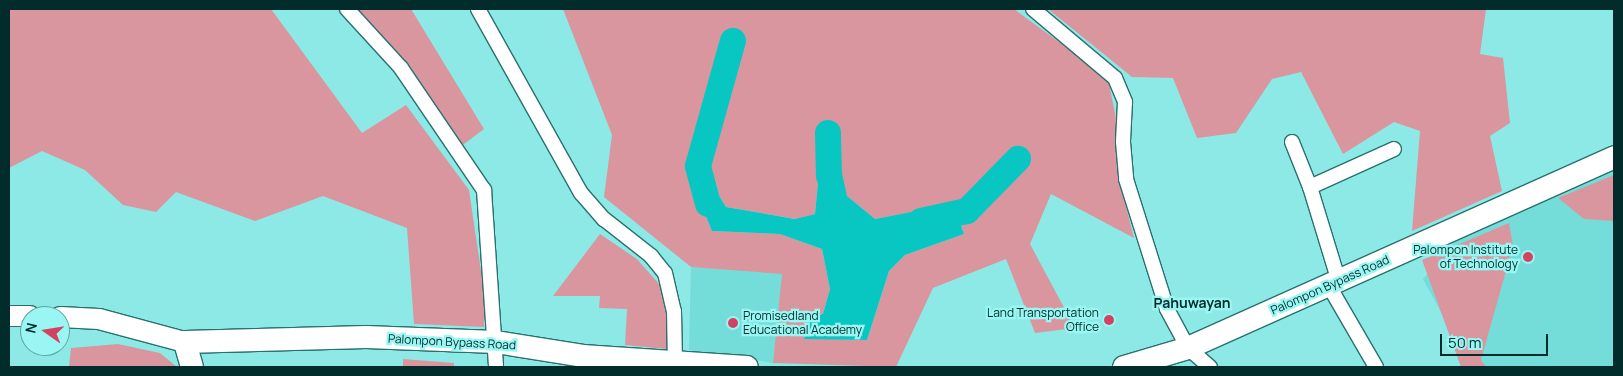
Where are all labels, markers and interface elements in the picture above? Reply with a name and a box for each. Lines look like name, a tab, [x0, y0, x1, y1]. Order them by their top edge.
place label: Palompon Institute of Technology	[1413, 243, 1518, 271]
marker: Palompon Institute of Technology	[1522, 251, 1534, 263]
street label: Palompon Bypass Road	[1268, 252, 1392, 318]
district label: Pahuwayan	[1153, 295, 1231, 311]
north arrow	[20, 306, 70, 356]
place label: Land Transportation Office	[987, 306, 1099, 334]
place label: Promisedland Educational Academy	[743, 309, 862, 337]
marker: Land Transportation Office	[1103, 314, 1115, 326]
marker: Promisedland Educational Academy	[727, 317, 739, 329]
text: N	[20, 321, 41, 335]
scale bar	[1443, 324, 1550, 356]
street label: Palompon Bypass Road	[388, 331, 516, 353]
text: 50 m	[1448, 332, 1482, 353]

